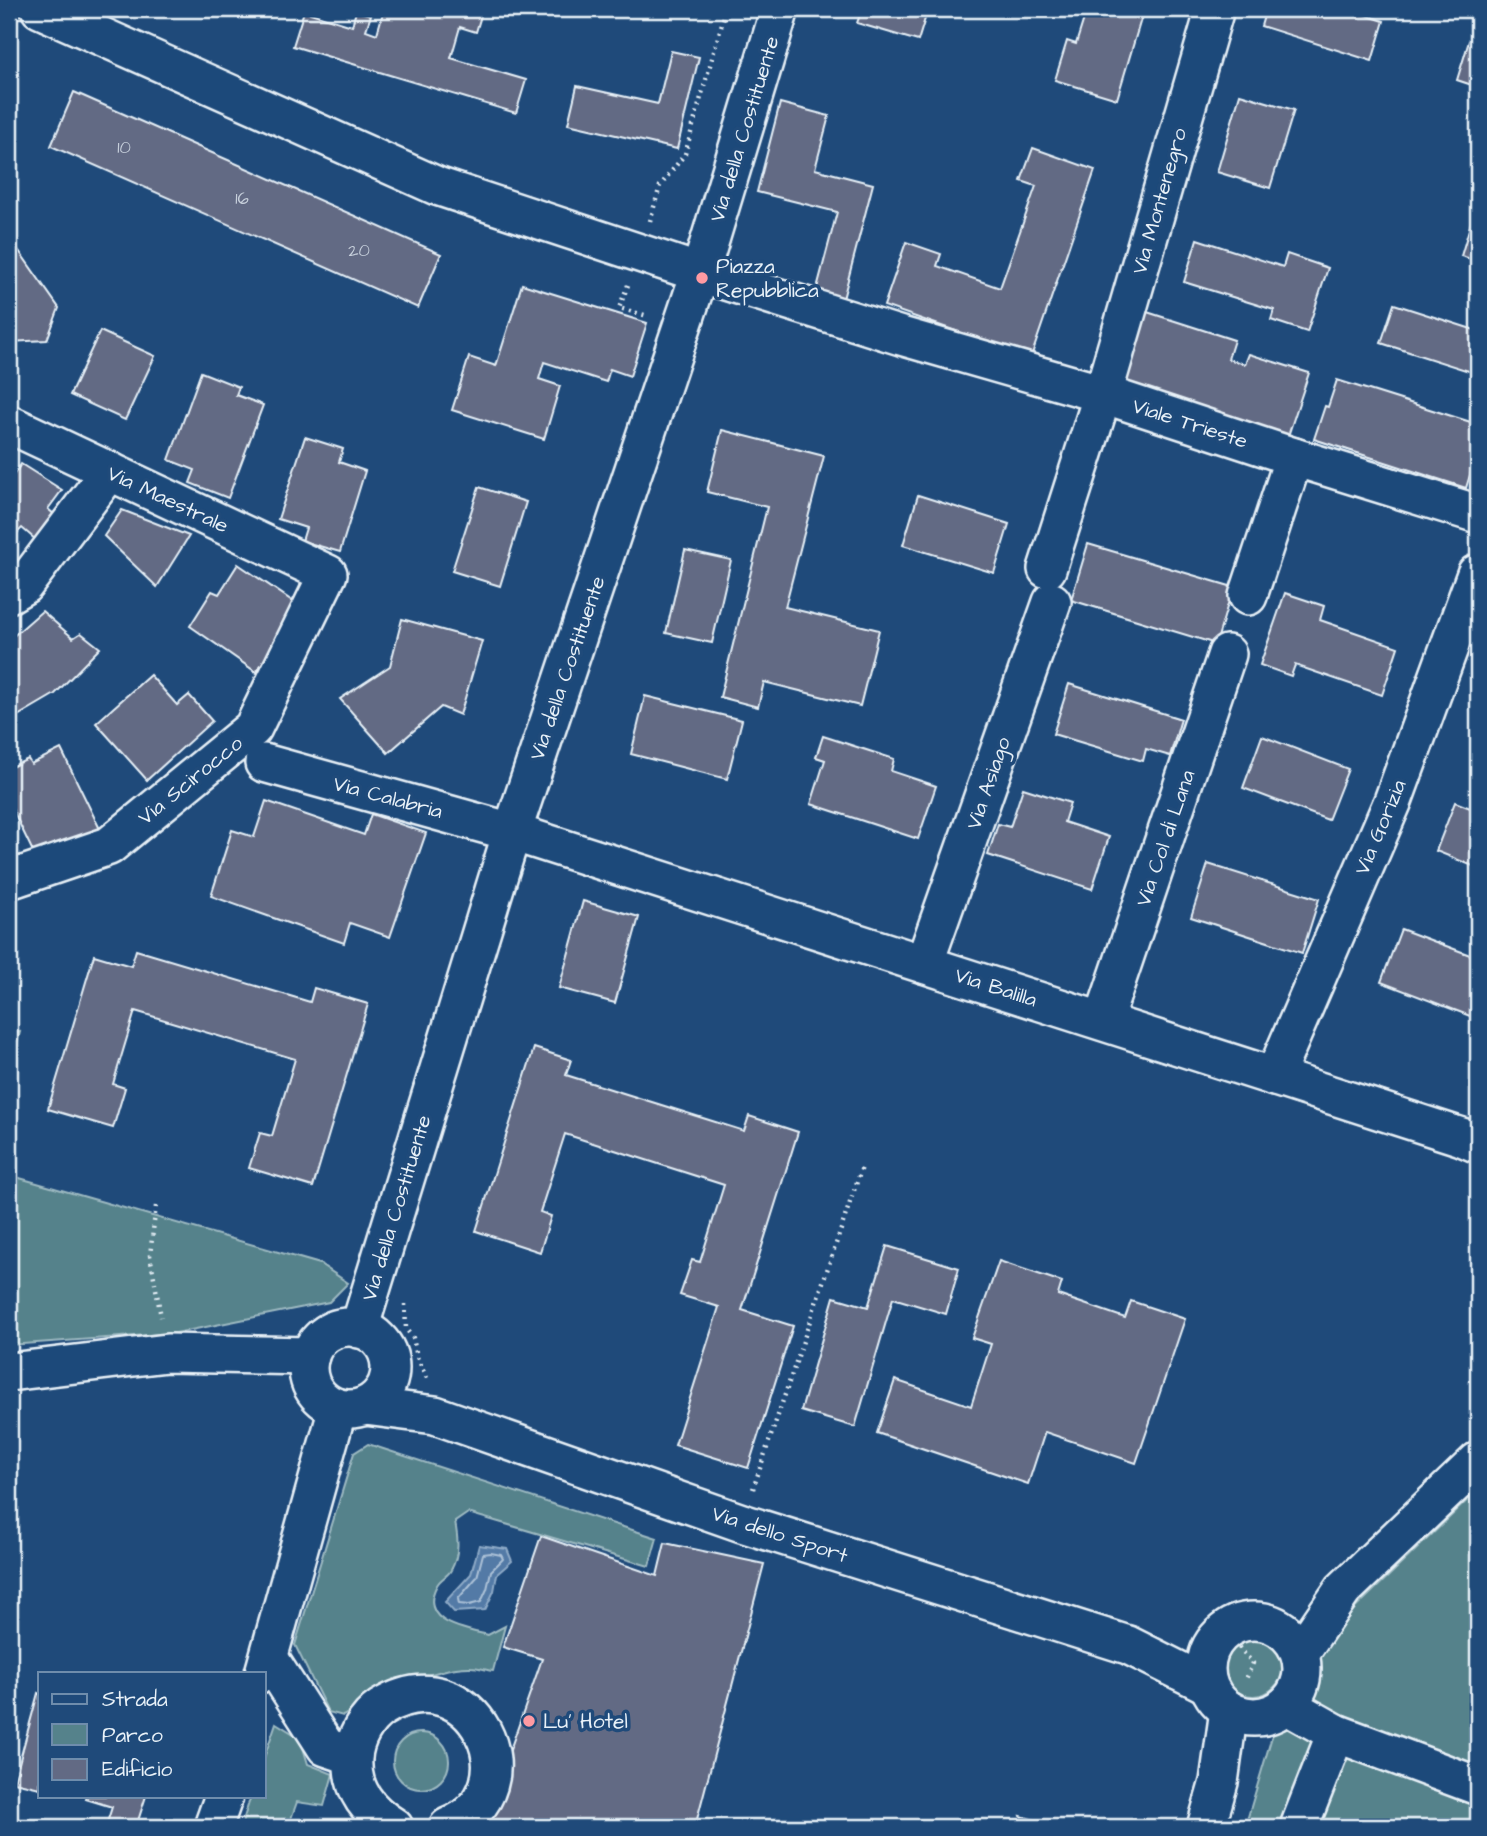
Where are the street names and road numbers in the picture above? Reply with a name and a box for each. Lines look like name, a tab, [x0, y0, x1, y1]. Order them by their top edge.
street label: Via della Costituente	[702, 33, 787, 226]
street label: Via Montenegro	[1125, 124, 1196, 278]
street label: Viale Trieste	[1128, 391, 1251, 456]
street label: Via Maestrale	[102, 459, 233, 540]
street label: Via della Costituente	[522, 572, 613, 764]
street label: Via Scirocco	[132, 729, 249, 832]
street label: Via Asiago	[959, 733, 1020, 834]
street label: Via Col di Lana	[1129, 766, 1202, 910]
street label: Via Calabria	[330, 769, 446, 826]
street label: Via Gorizia	[1347, 775, 1414, 879]
street label: Via Balilla	[951, 961, 1041, 1014]
street label: Via della Costituente	[354, 1112, 439, 1305]
street label: Via dello Sport	[708, 1499, 852, 1571]

